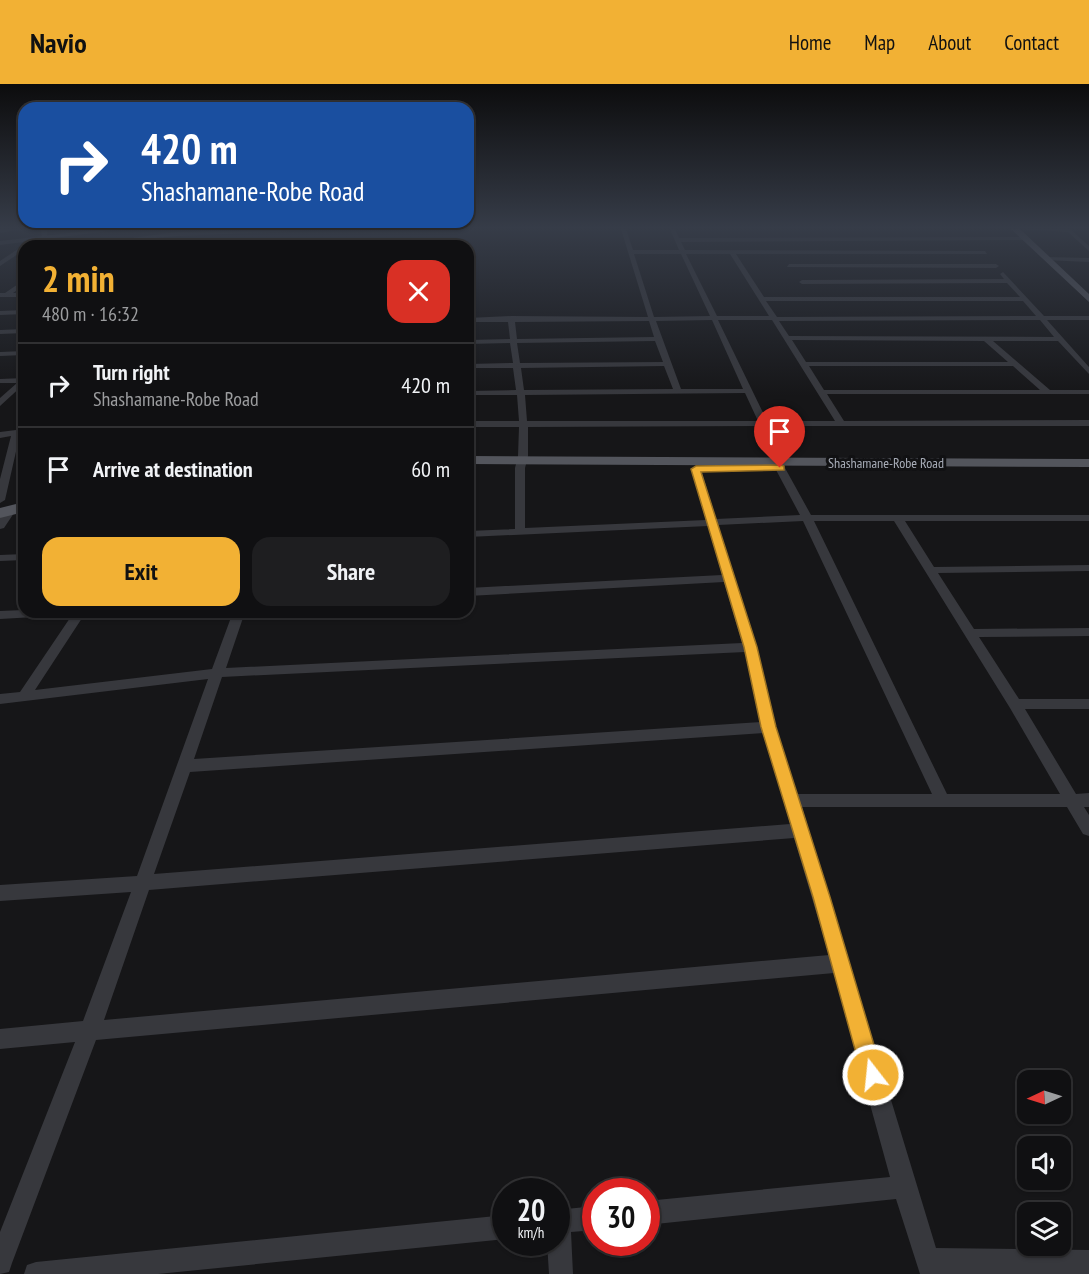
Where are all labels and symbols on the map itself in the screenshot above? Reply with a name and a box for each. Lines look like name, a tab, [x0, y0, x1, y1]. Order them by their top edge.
pin	[754, 406, 805, 468]
street label: Shashamane-Robe Road	[828, 454, 944, 472]
position arrow	[841, 1043, 905, 1107]
north arrow	[1017, 1070, 1071, 1124]
speed limit sign: 30	[582, 1178, 660, 1256]

